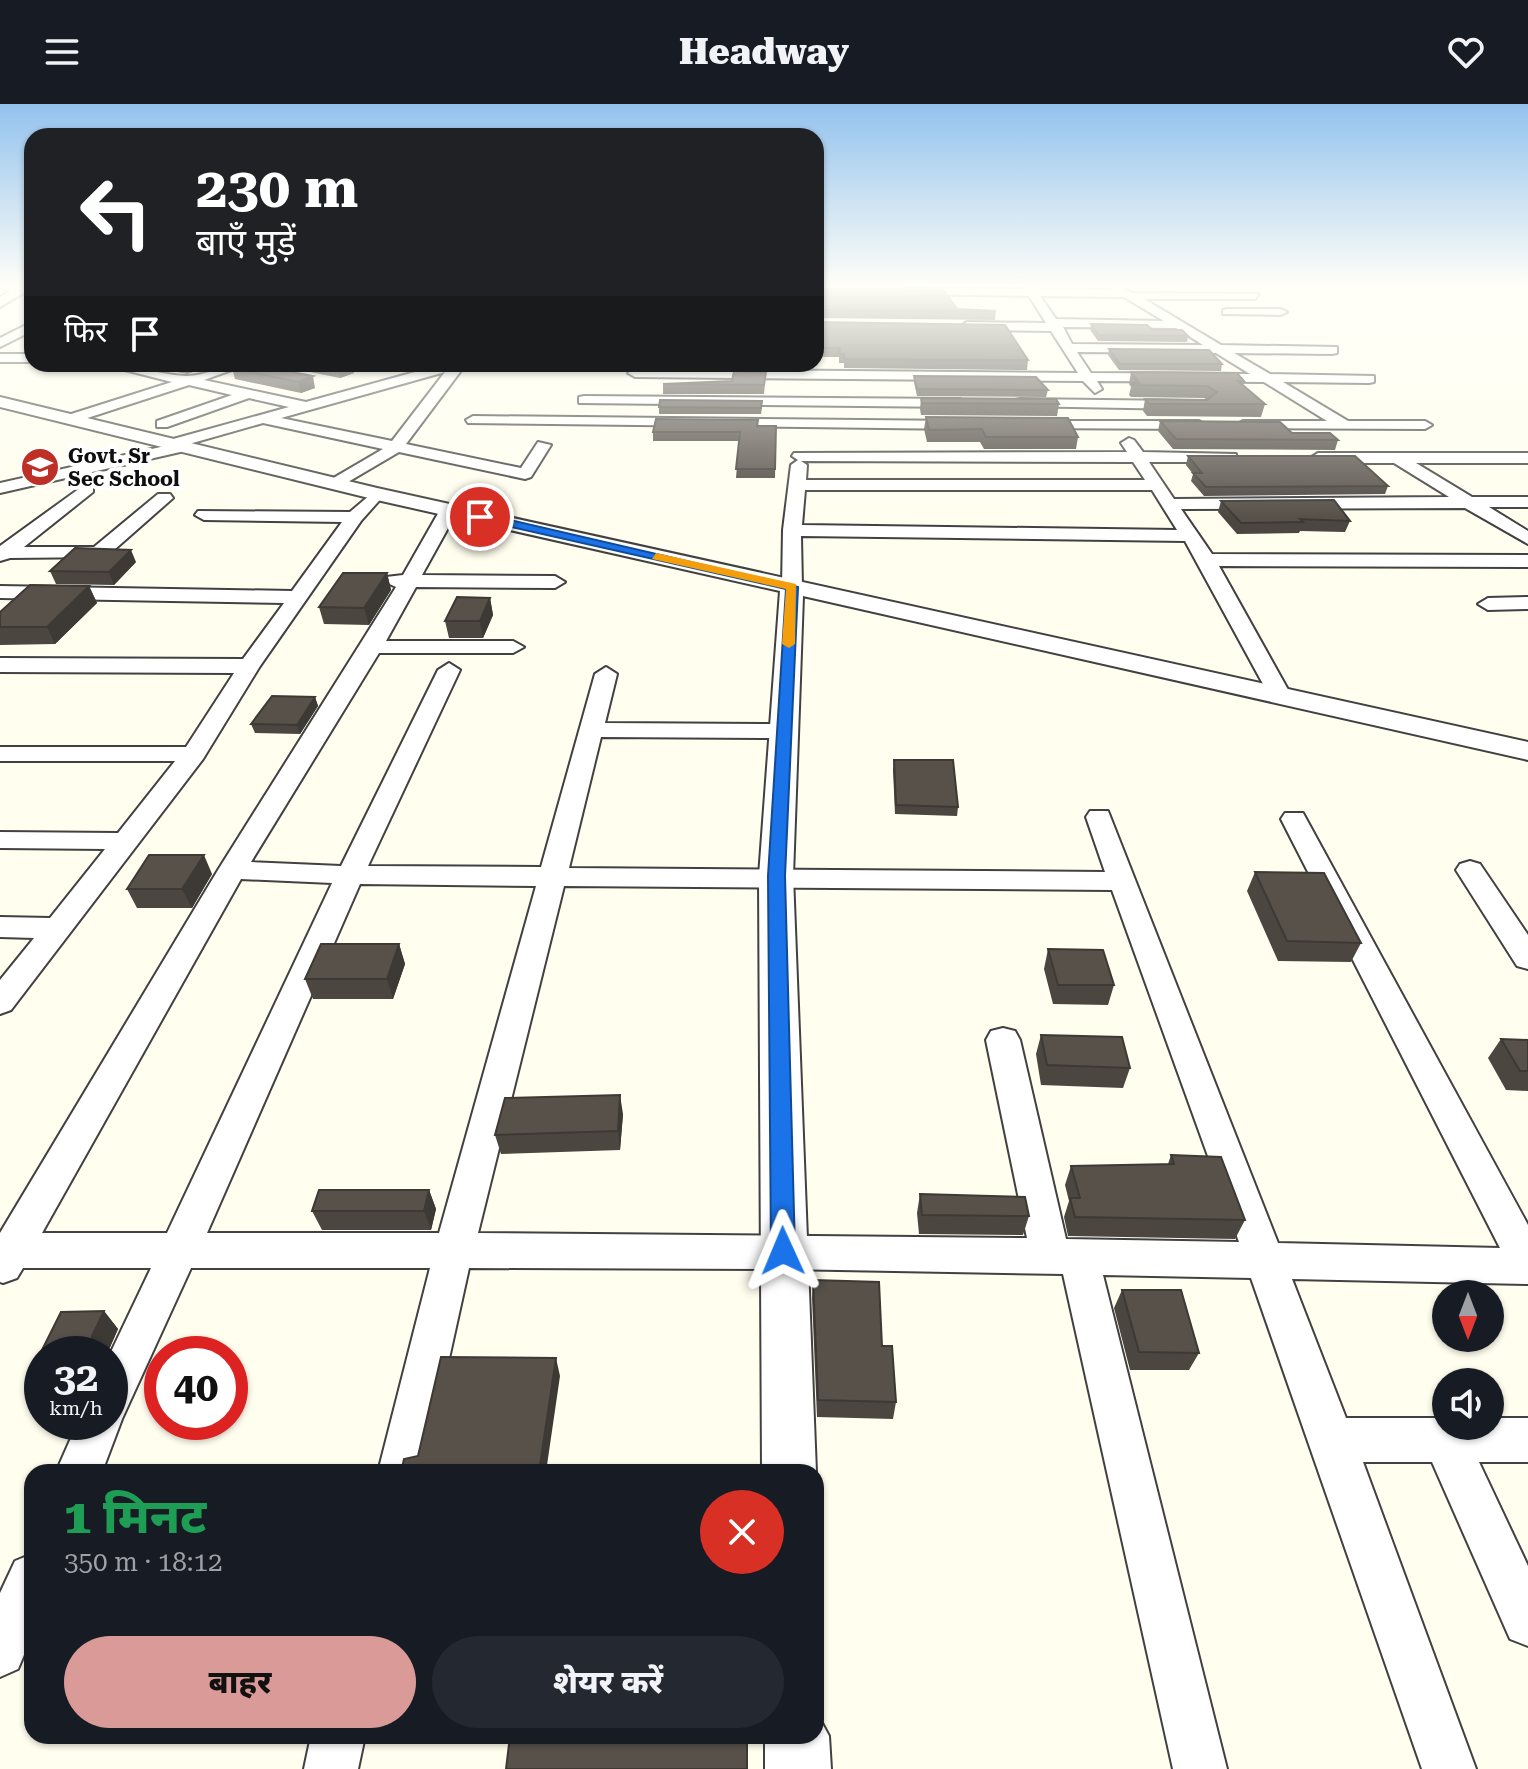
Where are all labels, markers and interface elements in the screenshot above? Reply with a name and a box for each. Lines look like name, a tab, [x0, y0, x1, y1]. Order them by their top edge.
icon: menu	[40, 30, 84, 74]
icon: heart	[1444, 30, 1488, 74]
text: Headway	[679, 31, 849, 73]
text: 230 m	[196, 155, 358, 221]
icon: left	[64, 160, 168, 264]
text: बाएँ मुड़ें	[196, 222, 296, 264]
icon: arrive	[123, 312, 167, 356]
text: फिर	[64, 314, 107, 349]
place label: Govt. Sr Sec School	[68, 444, 180, 491]
school or university icon: Govt. Sr Sec School	[19, 446, 61, 488]
pin	[446, 483, 514, 551]
icon: arrive	[458, 495, 502, 539]
position arrow	[741, 1209, 825, 1293]
north arrow	[1432, 1280, 1504, 1352]
map controls	[1432, 1280, 1504, 1440]
speed limit sign: 40	[144, 1336, 248, 1440]
text: 32	[54, 1354, 98, 1401]
button: sound	[1432, 1368, 1504, 1440]
text: km/h	[49, 1396, 103, 1420]
text: 1 मिनट	[64, 1489, 206, 1545]
button: close	[700, 1490, 784, 1574]
text: 350 m · 18:12	[64, 1547, 223, 1577]
button: बाहर	[64, 1636, 416, 1728]
button: शेयर करें	[432, 1636, 784, 1728]

